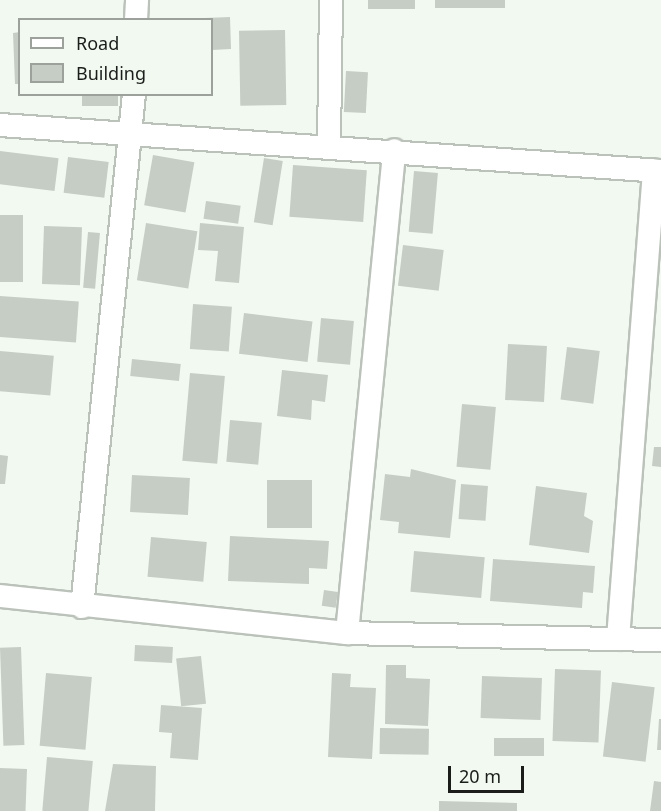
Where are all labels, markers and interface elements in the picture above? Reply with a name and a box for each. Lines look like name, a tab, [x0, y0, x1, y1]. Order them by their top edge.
legend	[18, 18, 213, 96]
text: Road	[76, 31, 119, 55]
text: Building	[76, 61, 146, 85]
scale bar	[451, 754, 528, 792]
text: 20 m	[459, 764, 501, 788]

